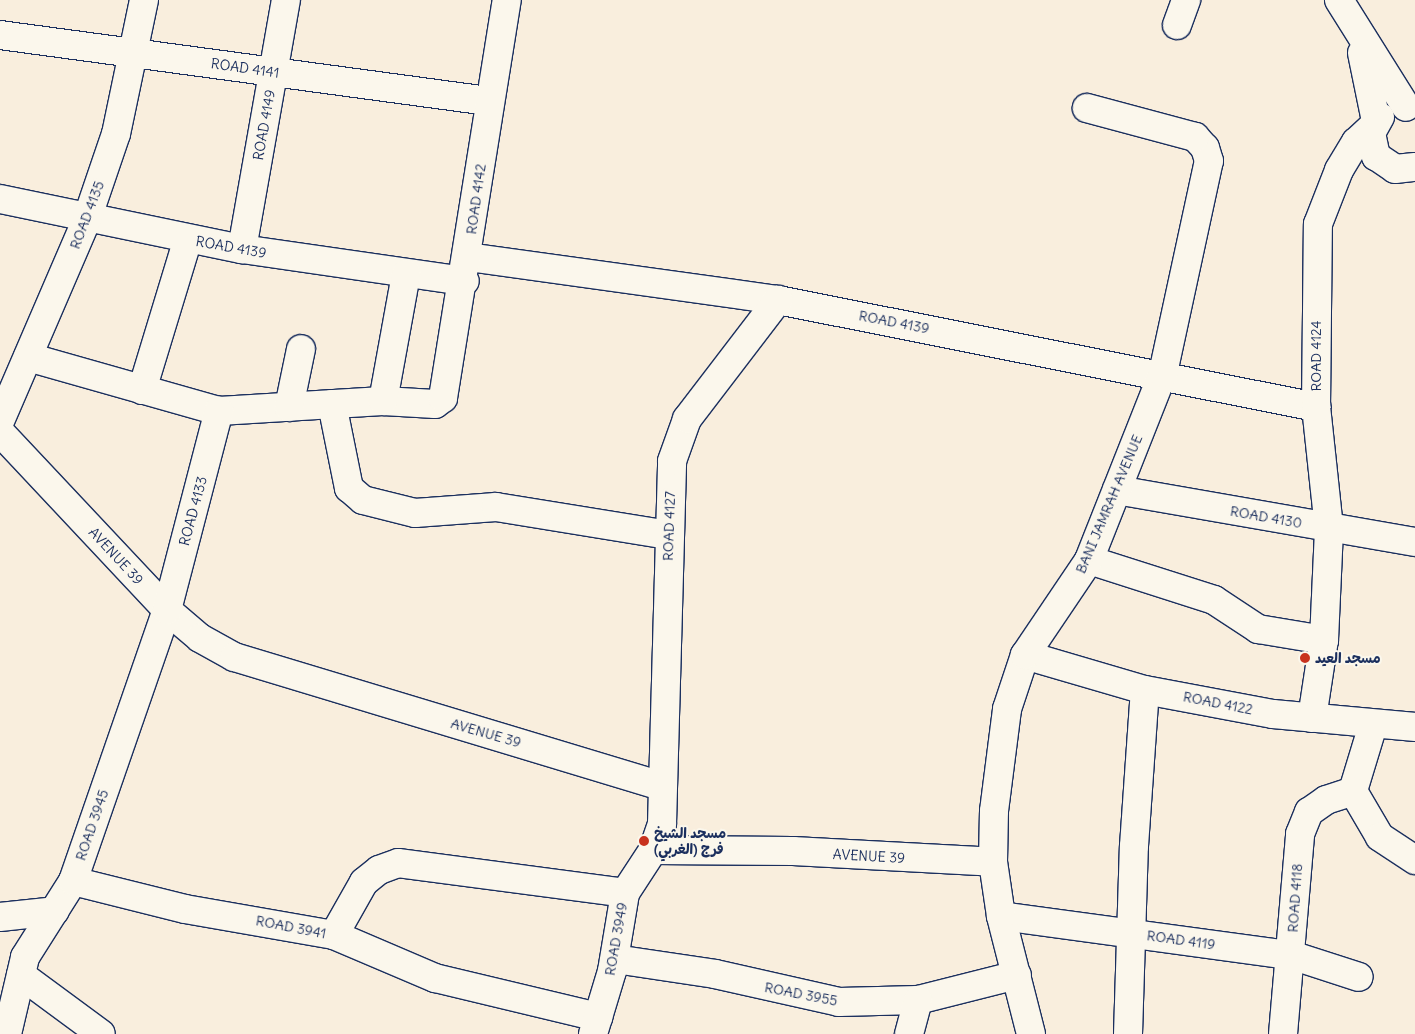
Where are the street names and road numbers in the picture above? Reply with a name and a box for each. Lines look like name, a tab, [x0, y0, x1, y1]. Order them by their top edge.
street label: ROAD 4141	[210, 55, 280, 81]
street label: ROAD 4149	[250, 88, 278, 162]
street label: ROAD 4142	[463, 163, 489, 235]
street label: ROAD 4135	[66, 179, 108, 251]
street label: ROAD 4139	[194, 233, 268, 261]
street label: ROAD 4139	[857, 307, 931, 337]
street label: ROAD 4124	[1308, 321, 1324, 391]
street label: BANI JAMRAH AVENUE	[1072, 432, 1146, 576]
street label: ROAD 4133	[176, 474, 210, 548]
street label: ROAD 4127	[659, 491, 679, 561]
street label: ROAD 4130	[1229, 502, 1303, 532]
street label: AVENUE 39	[85, 524, 147, 588]
street label: ROAD 4122	[1182, 688, 1254, 718]
street label: AVENUE 39	[449, 715, 523, 751]
street label: ROAD 3945	[72, 787, 112, 863]
street label: AVENUE 39	[832, 846, 906, 866]
street label: ROAD 4118	[1284, 863, 1306, 933]
street label: ROAD 3949	[601, 901, 631, 977]
street label: ROAD 3941	[254, 912, 328, 942]
street label: ROAD 4119	[1146, 927, 1216, 953]
street label: ROAD 3955	[763, 979, 839, 1009]

